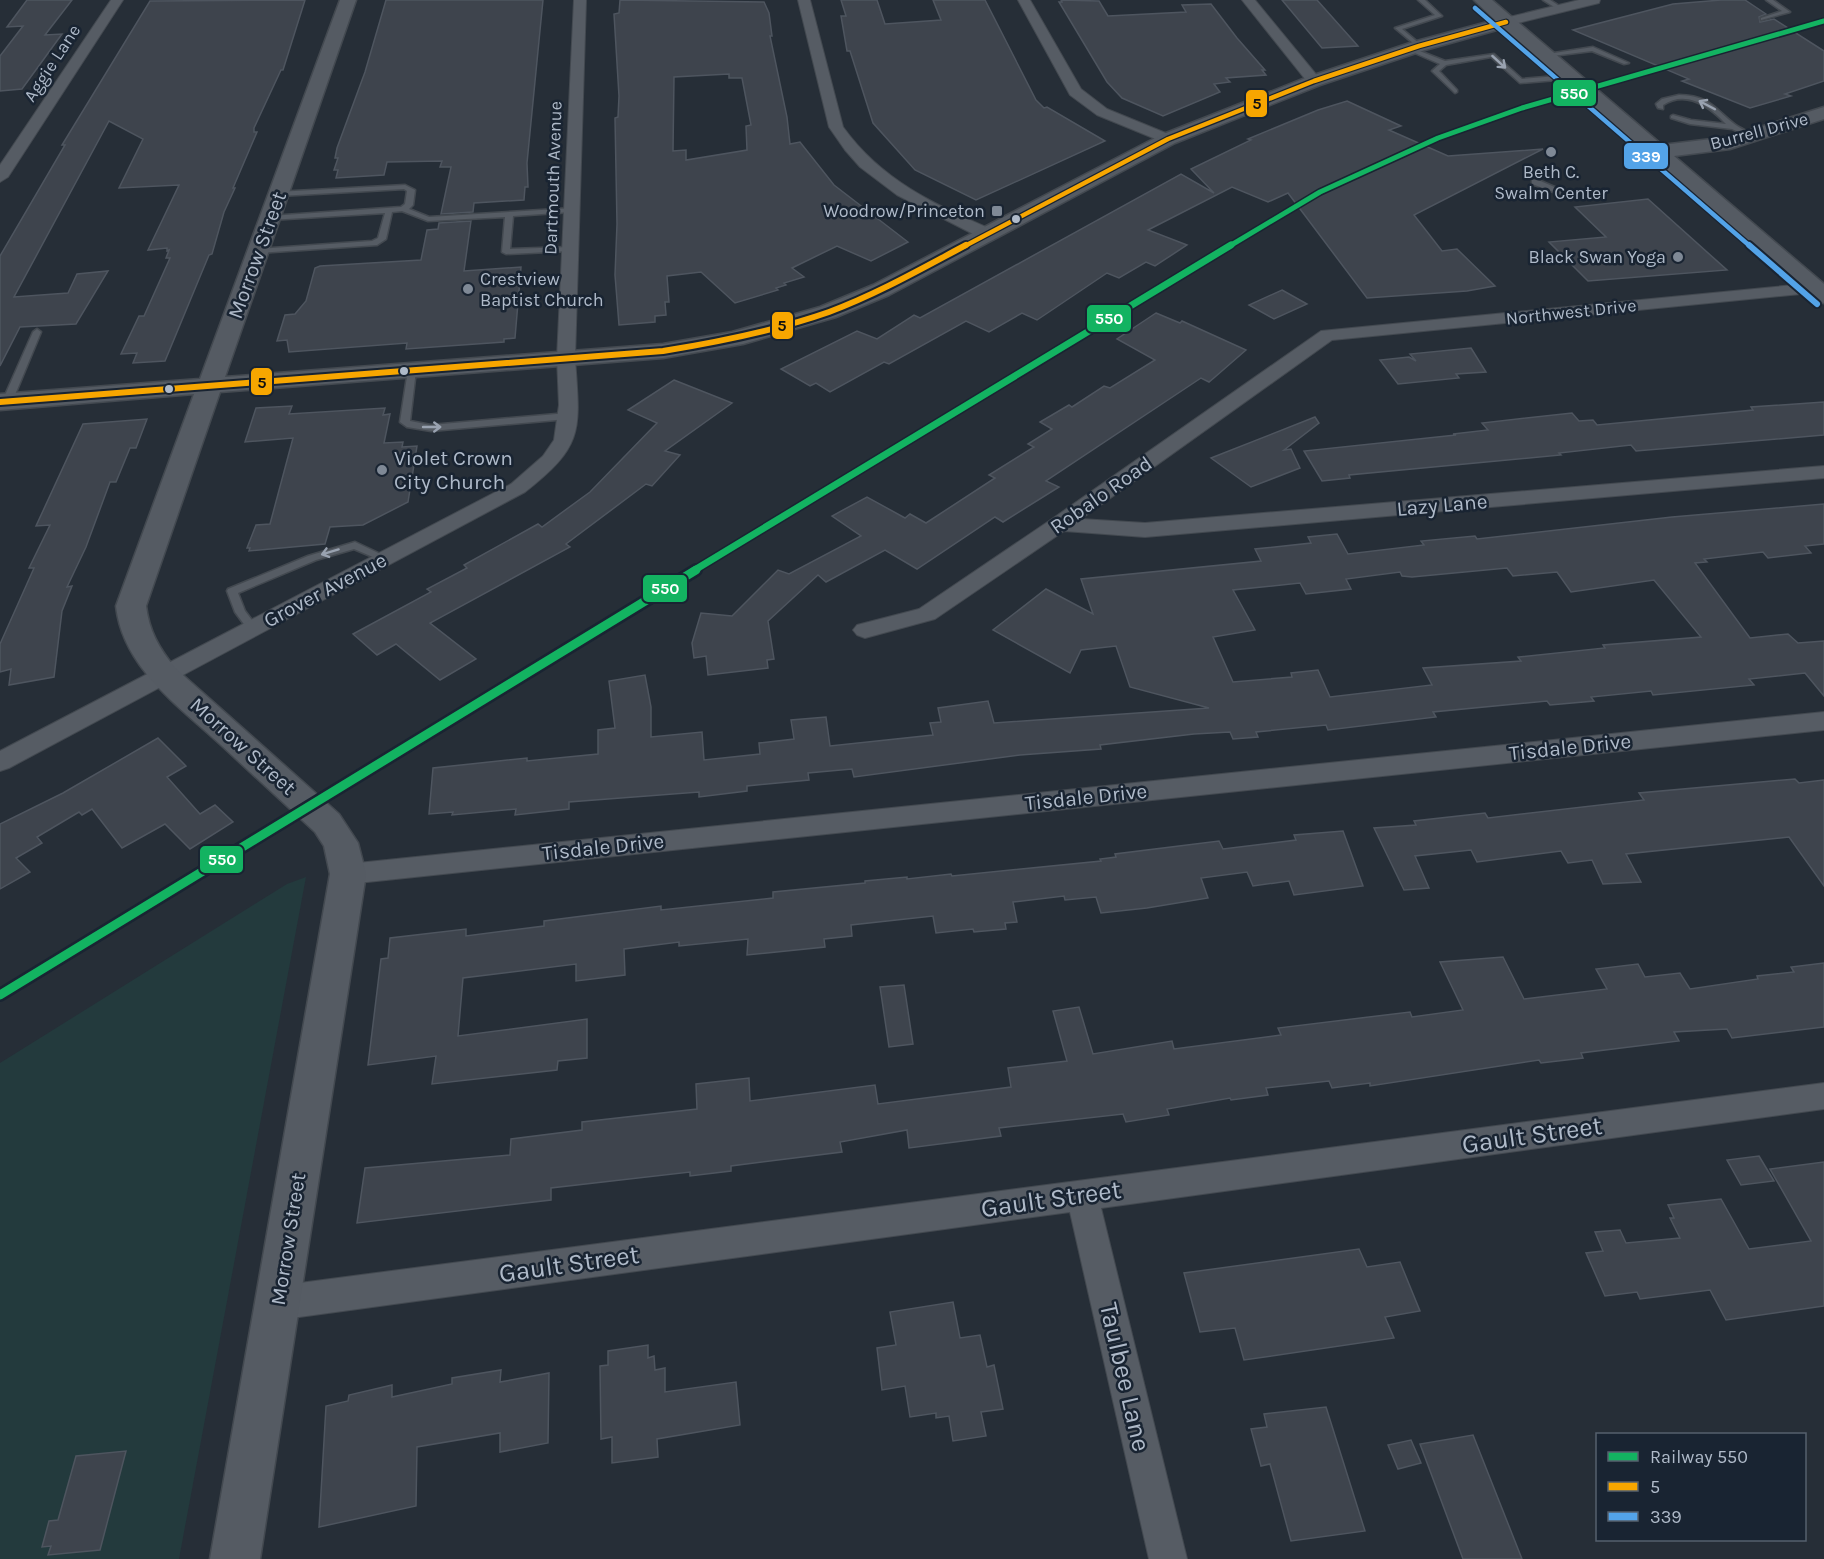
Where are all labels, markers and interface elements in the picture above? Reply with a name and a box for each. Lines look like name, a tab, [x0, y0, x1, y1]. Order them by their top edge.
street label: Aggie Lane	[19, 20, 85, 106]
one-way arrow	[1491, 56, 1507, 69]
line badge: 550	[1552, 79, 1597, 107]
text: 550	[1560, 84, 1588, 103]
line badge: 5	[1245, 89, 1268, 118]
text: 5	[1252, 94, 1262, 113]
one-way arrow	[1698, 99, 1716, 110]
street label: Dartmouth Avenue	[539, 101, 567, 255]
street label: Burrell Drive	[1707, 107, 1811, 155]
line badge: 339	[1623, 142, 1669, 170]
marker: Beth C. Swalm Center	[1544, 145, 1558, 159]
text: 339	[1631, 147, 1661, 166]
place label: Beth C. Swalm Center	[1494, 161, 1608, 204]
street label: Morrow Street	[223, 188, 291, 322]
place label: Woodrow/Princeton	[823, 200, 985, 222]
marker: Woodrow/Princeton	[990, 204, 1004, 218]
unlabelled marker	[1010, 213, 1022, 225]
place label: Black Swan Yoga	[1529, 246, 1666, 268]
marker: Black Swan Yoga	[1671, 250, 1685, 264]
place label: Crestview Baptist Church	[480, 268, 604, 311]
marker: Crestview Baptist Church	[461, 282, 475, 296]
street label: Northwest Drive	[1505, 294, 1637, 330]
line badge: 550	[1086, 304, 1132, 333]
text: 550	[1095, 309, 1123, 328]
line badge: 5	[771, 311, 794, 340]
text: 5	[777, 316, 787, 335]
unlabelled marker	[398, 365, 410, 377]
line badge: 5	[250, 367, 273, 396]
text: 5	[257, 373, 267, 392]
unlabelled marker	[163, 383, 175, 395]
one-way arrow	[421, 421, 441, 433]
place label: Violet Crown City Church	[394, 446, 513, 494]
street label: Robalo Road	[1045, 451, 1157, 539]
marker: Violet Crown City Church	[375, 463, 389, 477]
street label: Lazy Lane	[1396, 489, 1488, 521]
street label: Grover Avenue	[259, 548, 391, 632]
one-way arrow	[321, 548, 340, 559]
line badge: 550	[642, 574, 688, 603]
text: 550	[651, 579, 679, 598]
street label: Morrow Street	[185, 692, 301, 800]
street label: Tisdale Drive	[1508, 729, 1632, 765]
street label: Tisdale Drive	[1024, 779, 1148, 815]
street label: Tisdale Drive	[541, 829, 665, 865]
line badge: 550	[199, 845, 244, 874]
text: 550	[208, 850, 236, 869]
street label: Gault Street	[1460, 1110, 1604, 1160]
street label: Morrow Street	[266, 1171, 310, 1307]
street label: Gault Street	[979, 1174, 1123, 1224]
street label: Gault Street	[497, 1239, 641, 1289]
street label: Taulbee Lane	[1093, 1300, 1157, 1454]
legend	[1596, 1433, 1806, 1541]
text: Railway 550	[1650, 1446, 1748, 1468]
text: 5	[1650, 1476, 1660, 1498]
text: 339	[1650, 1506, 1682, 1528]

